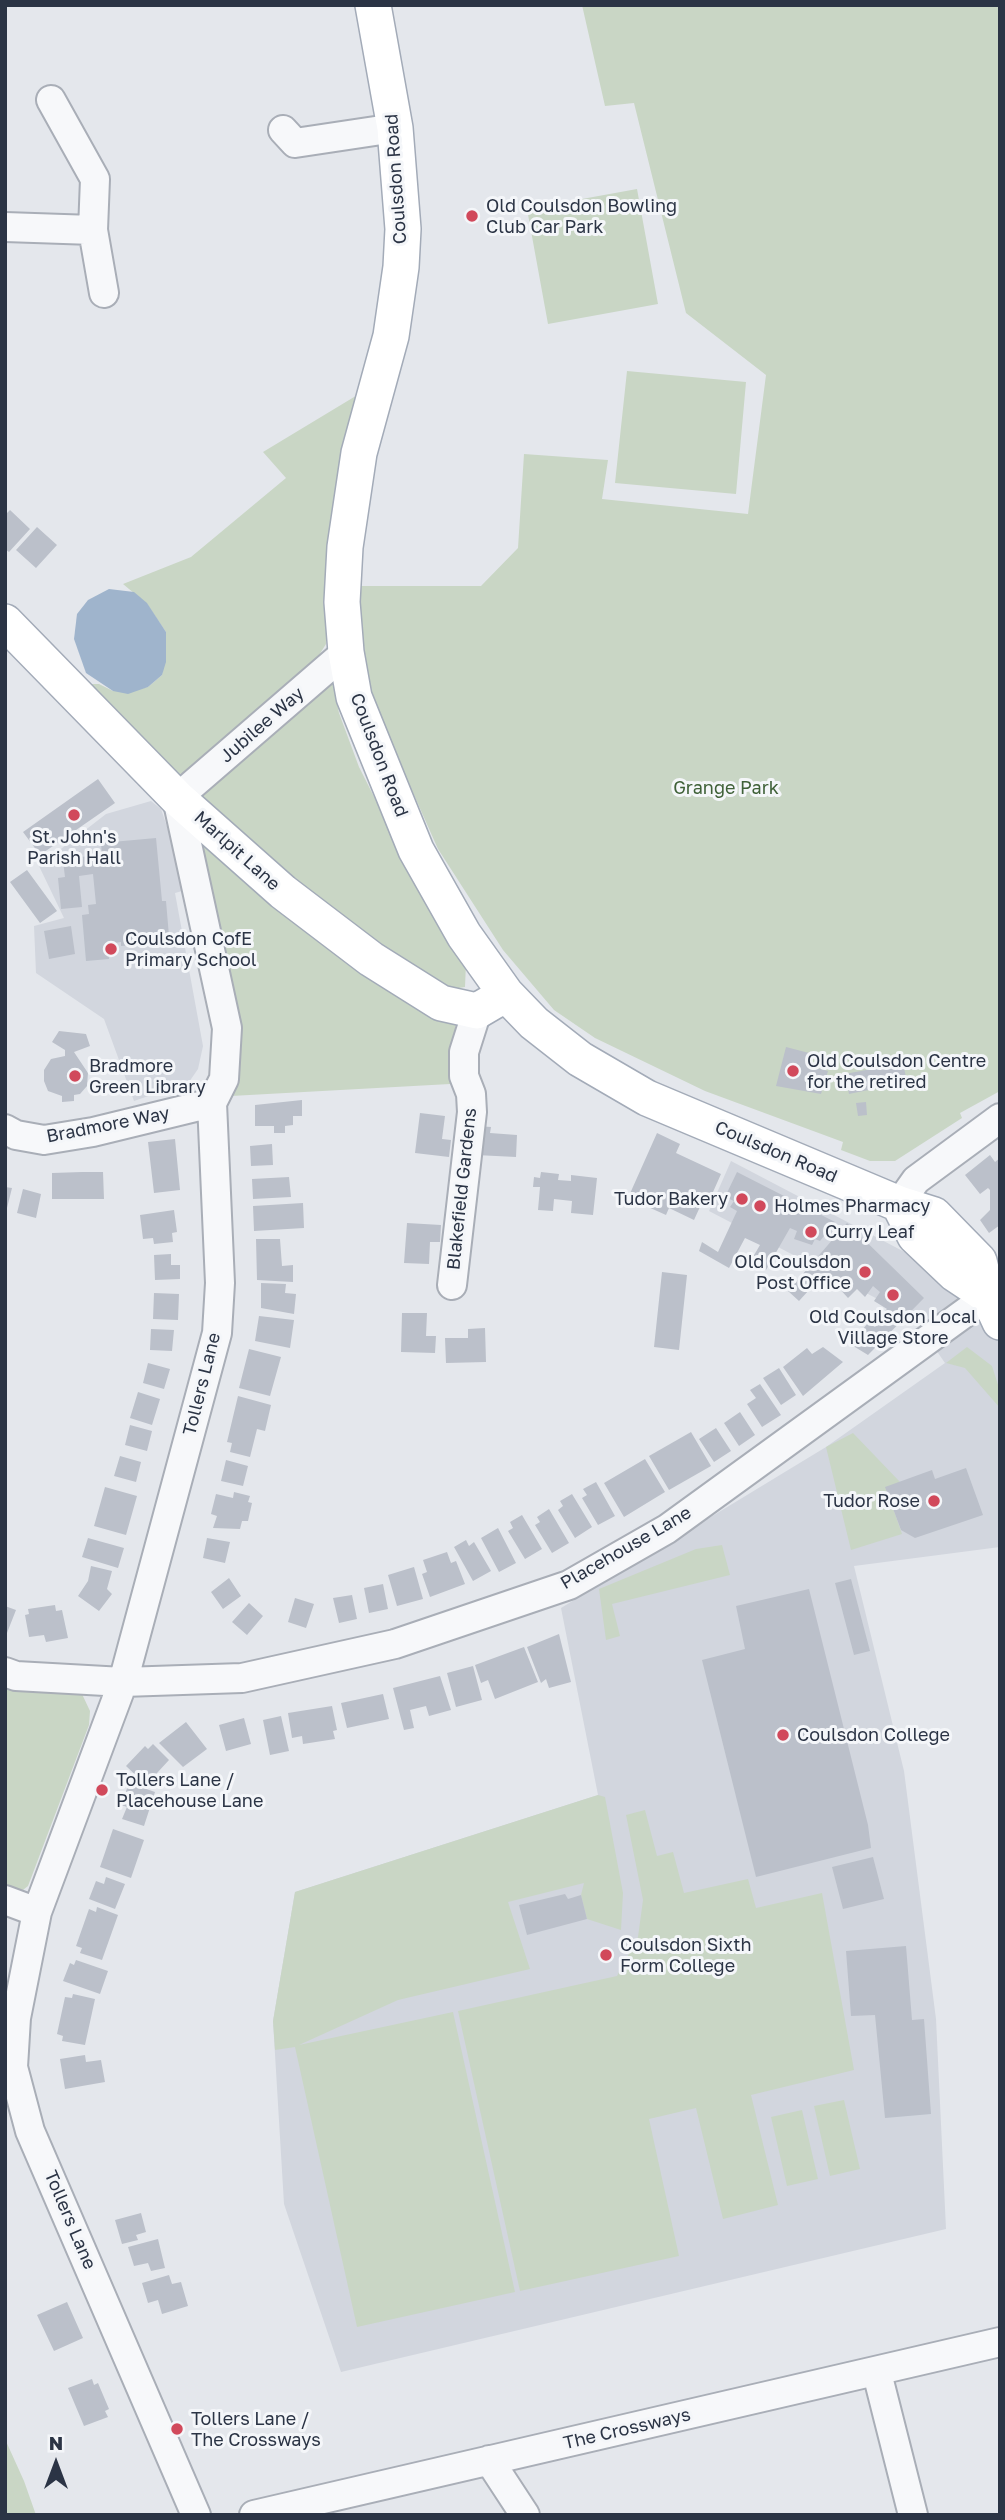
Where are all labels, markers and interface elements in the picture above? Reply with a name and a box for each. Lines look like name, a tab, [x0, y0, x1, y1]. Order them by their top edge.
street label: Coulsdon Road	[381, 113, 411, 245]
place label: Old Coulsdon Bowling Club Car Park	[486, 195, 677, 238]
marker: Old Coulsdon Bowling Club Car Park	[464, 208, 480, 224]
street label: Jubilee Way	[216, 683, 308, 767]
street label: Coulsdon Road	[345, 690, 413, 820]
park label: Grange Park	[673, 777, 779, 799]
marker: St. John's Parish Hall	[66, 807, 82, 823]
street label: Marlpit Lane	[190, 807, 284, 895]
place label: St. John's Parish Hall	[27, 826, 121, 868]
place label: Coulsdon CofE Primary School	[125, 928, 257, 970]
marker: Coulsdon CofE Primary School	[103, 941, 119, 957]
place label: Old Coulsdon Centre for the retired	[807, 1050, 986, 1092]
place label: Bradmore Green Library	[89, 1055, 206, 1098]
marker: Old Coulsdon Centre for the retired	[785, 1063, 801, 1079]
marker: Bradmore Green Library	[67, 1068, 83, 1084]
street label: Bradmore Way	[45, 1102, 171, 1148]
street label: Blakefield Gardens	[443, 1107, 481, 1271]
street label: Coulsdon Road	[712, 1117, 840, 1187]
place label: Tudor Bakery	[614, 1188, 728, 1210]
marker: Tudor Bakery	[734, 1191, 750, 1207]
place label: Holmes Pharmacy	[774, 1195, 930, 1217]
marker: Holmes Pharmacy	[752, 1198, 768, 1214]
place label: Curry Leaf	[825, 1221, 915, 1243]
marker: Curry Leaf	[803, 1224, 819, 1240]
place label: Old Coulsdon Post Office	[734, 1251, 851, 1294]
marker: Old Coulsdon Post Office	[857, 1264, 873, 1280]
marker: Old Coulsdon Local Village Store	[885, 1287, 901, 1303]
place label: Old Coulsdon Local Village Store	[809, 1306, 977, 1348]
street label: Tollers Lane	[179, 1330, 225, 1438]
place label: Tudor Rose	[823, 1490, 920, 1512]
marker: Tudor Rose	[926, 1493, 942, 1509]
street label: Placehouse Lane	[557, 1502, 695, 1594]
place label: Coulsdon College	[797, 1724, 950, 1746]
marker: Coulsdon College	[775, 1727, 791, 1743]
place label: Tollers Lane / Placehouse Lane	[116, 1769, 263, 1812]
marker: Tollers Lane / Placehouse Lane	[94, 1782, 110, 1798]
place label: Coulsdon Sixth Form College	[620, 1934, 752, 1976]
marker: Coulsdon Sixth Form College	[598, 1947, 614, 1963]
street label: Tollers Lane	[39, 2167, 101, 2273]
street label: The Crossways	[561, 2404, 693, 2454]
place label: Tollers Lane / The Crossways	[191, 2408, 321, 2450]
marker: Tollers Lane / The Crossways	[169, 2421, 185, 2437]
north arrow	[21, 2429, 91, 2499]
text: N	[49, 2431, 63, 2454]

